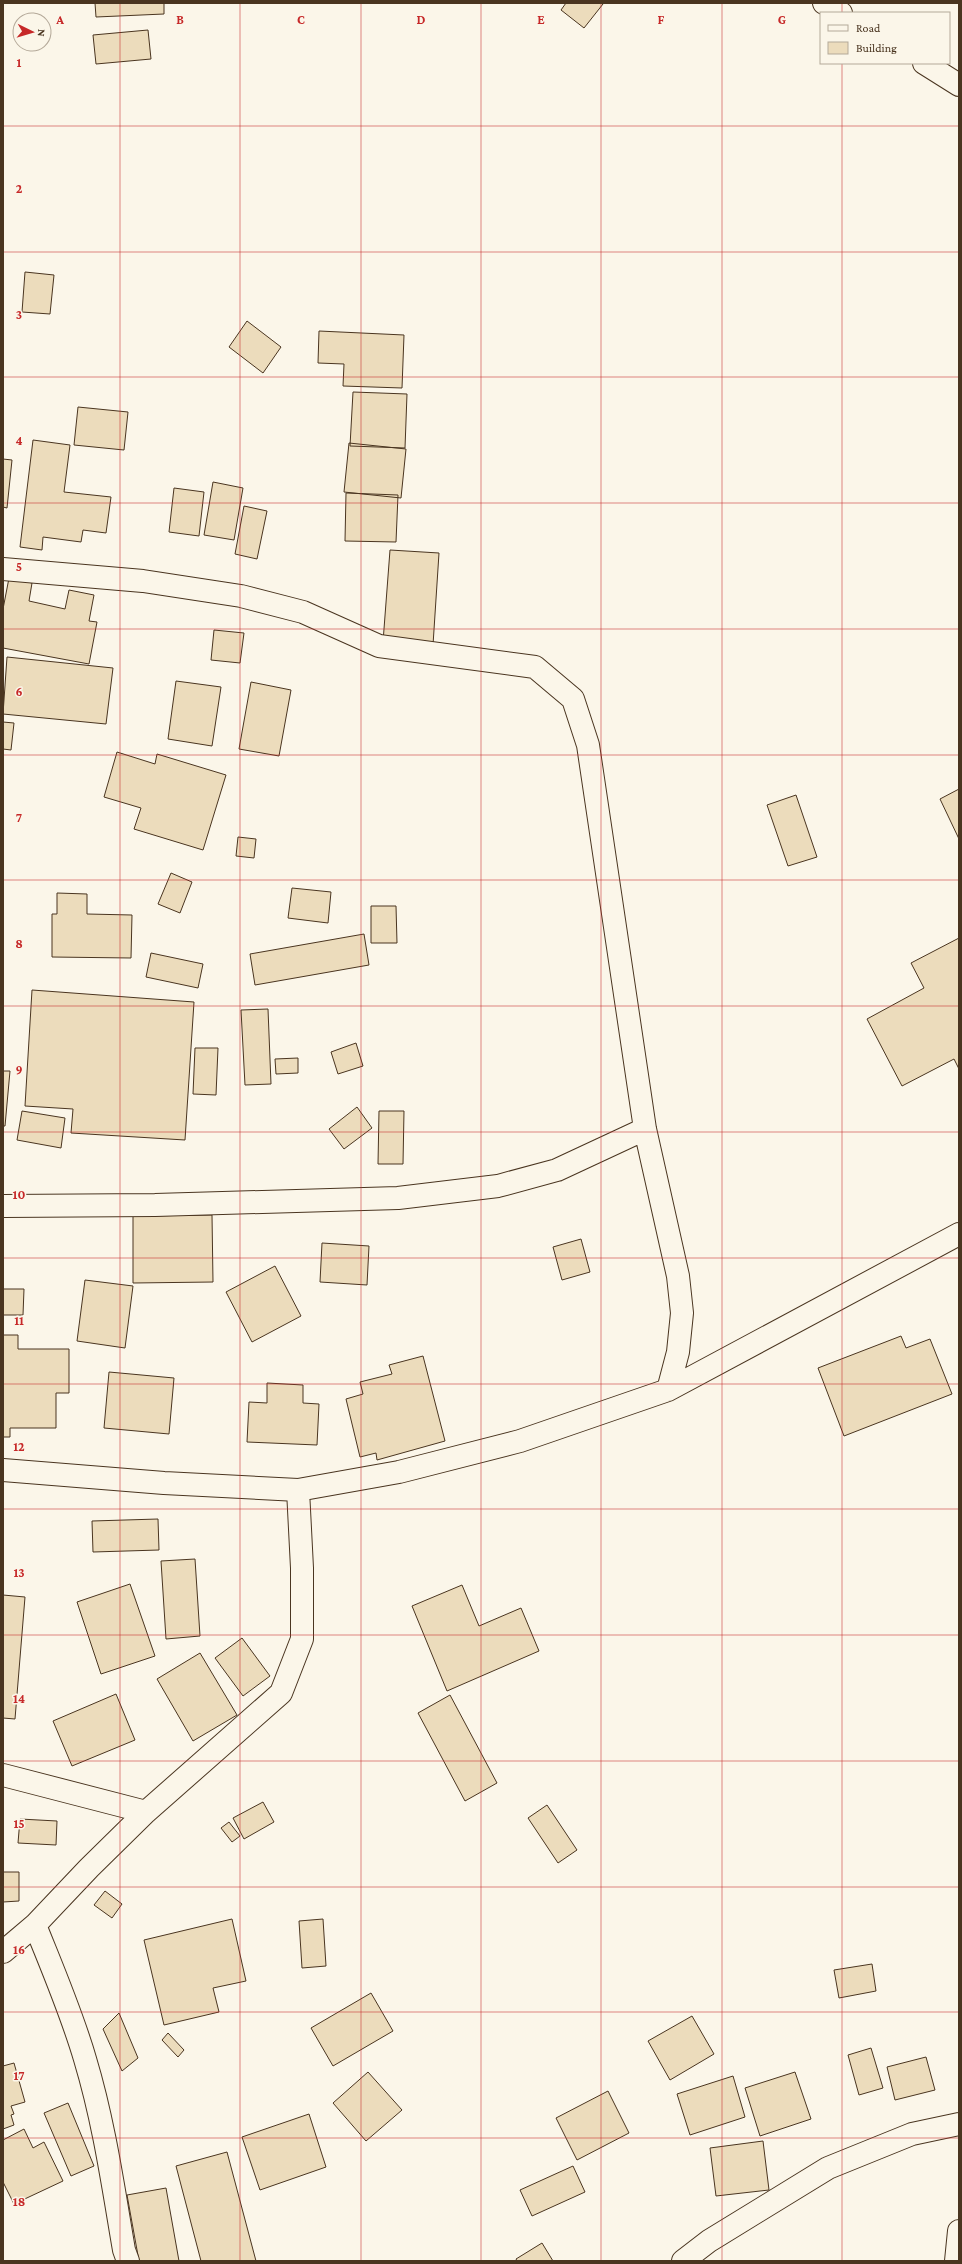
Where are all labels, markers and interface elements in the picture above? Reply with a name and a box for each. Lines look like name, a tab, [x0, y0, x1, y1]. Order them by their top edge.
north arrow	[12, 12, 52, 52]
text: A	[55, 12, 64, 27]
text: B	[176, 12, 184, 27]
text: C	[297, 12, 305, 27]
text: D	[417, 12, 426, 27]
text: E	[537, 12, 545, 27]
text: F	[658, 12, 665, 27]
text: G	[778, 12, 786, 27]
legend	[820, 12, 950, 64]
text: Road	[856, 21, 881, 35]
text: N	[36, 29, 48, 38]
text: Building	[856, 41, 897, 55]
text: 1	[17, 55, 22, 70]
text: 2	[16, 181, 23, 196]
text: 3	[16, 307, 22, 322]
text: 4	[15, 433, 23, 448]
text: 5	[16, 559, 22, 574]
text: 6	[15, 684, 23, 699]
text: 7	[16, 810, 22, 825]
text: 8	[15, 936, 23, 951]
text: 9	[15, 1062, 23, 1077]
text: 10	[13, 1187, 25, 1202]
text: 11	[14, 1313, 24, 1328]
text: 12	[13, 1439, 25, 1454]
text: 13	[13, 1565, 25, 1580]
text: 14	[13, 1691, 25, 1706]
text: 15	[13, 1816, 25, 1831]
text: 16	[13, 1942, 25, 1957]
text: 17	[13, 2068, 25, 2083]
text: 18	[13, 2194, 25, 2209]

